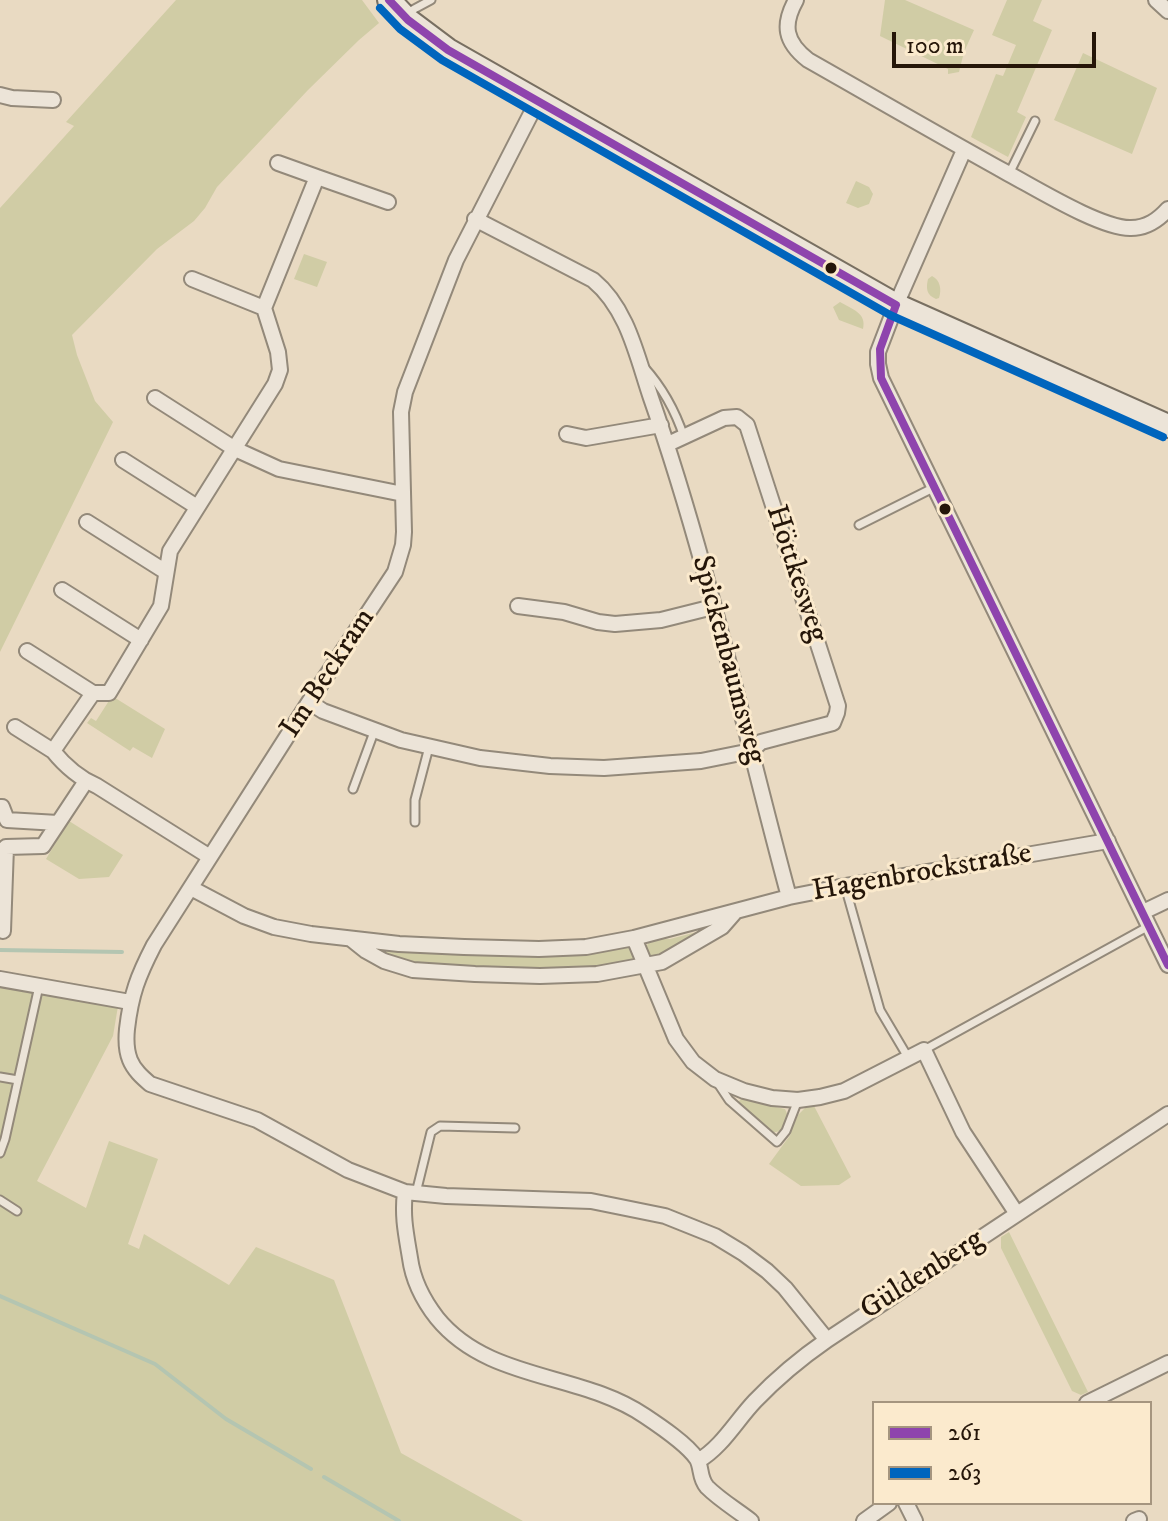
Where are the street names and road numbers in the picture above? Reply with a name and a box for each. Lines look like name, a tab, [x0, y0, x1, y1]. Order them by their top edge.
street label: Höttkesweg	[756, 501, 834, 647]
street label: Spickenbaumsweg	[682, 552, 772, 768]
street label: Im Beckram	[274, 603, 384, 745]
street label: Hagenbrockstraße	[809, 837, 1035, 911]
street label: Güldenberg	[855, 1223, 991, 1329]

